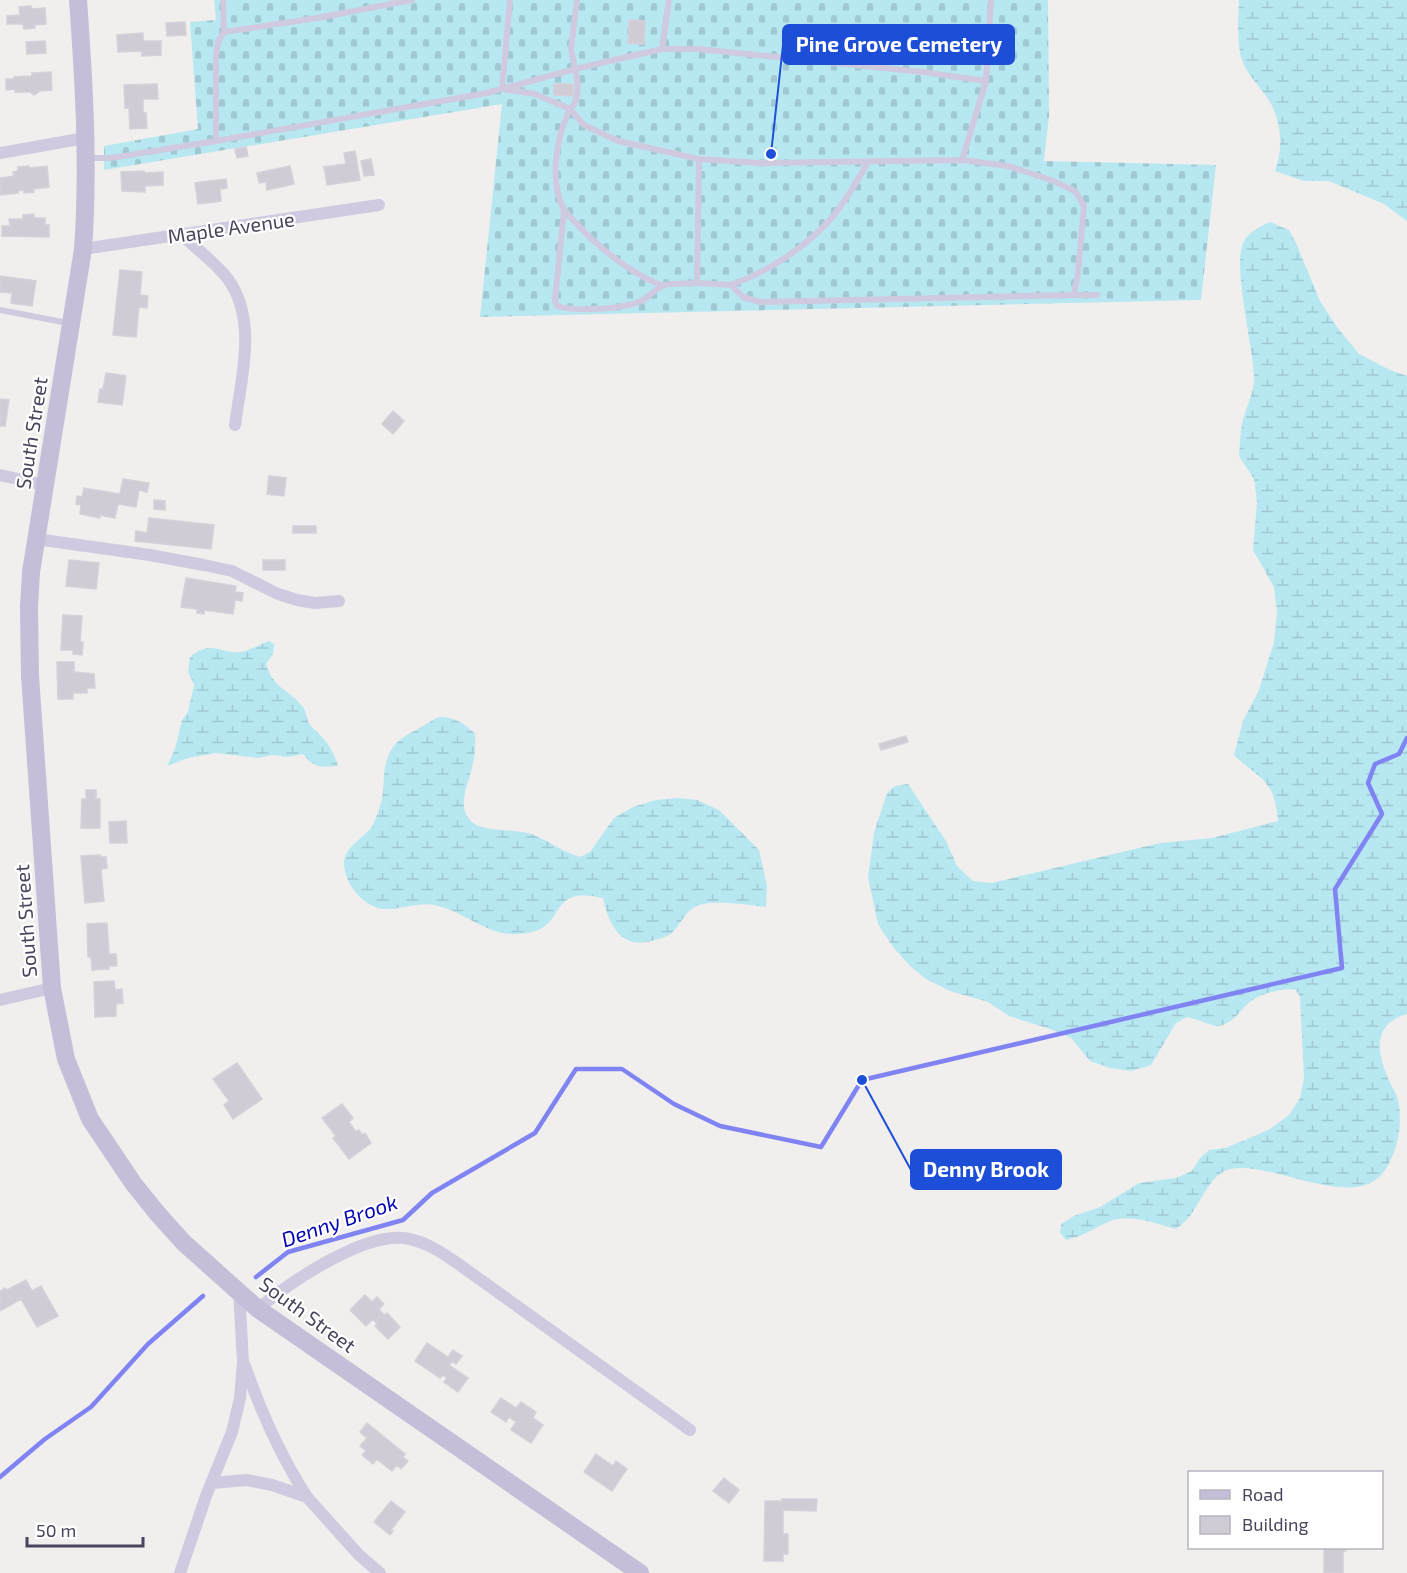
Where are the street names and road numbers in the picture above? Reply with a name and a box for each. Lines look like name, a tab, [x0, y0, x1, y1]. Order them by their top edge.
street label: Maple Avenue	[166, 206, 296, 248]
street label: South Street	[10, 375, 52, 491]
street label: South Street	[9, 863, 41, 978]
street label: South Street	[255, 1271, 361, 1357]

